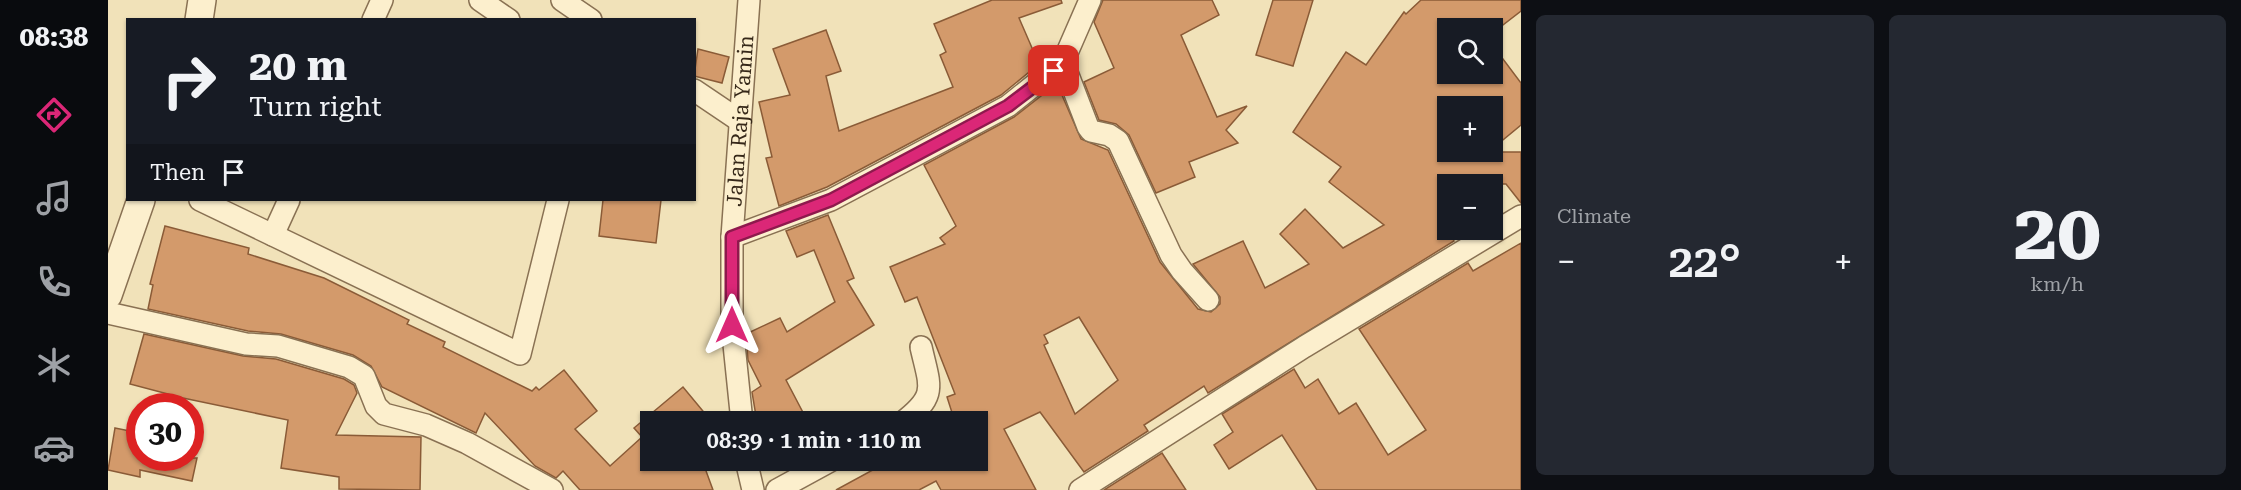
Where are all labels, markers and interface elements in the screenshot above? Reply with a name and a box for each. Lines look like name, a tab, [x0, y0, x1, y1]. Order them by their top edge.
map controls	[1437, 18, 1503, 240]
button: search	[1437, 18, 1503, 84]
text: 08:38	[20, 21, 88, 53]
street label: Jalan Raja Yamin	[722, 34, 758, 207]
text: 20 m	[249, 41, 347, 90]
icon: right	[150, 42, 228, 120]
pin	[1028, 45, 1079, 96]
icon: arrive	[1037, 54, 1070, 87]
text: Turn right	[249, 91, 382, 123]
icon: directions	[33, 94, 75, 136]
button: +	[1437, 96, 1503, 162]
icon: arrive	[217, 156, 250, 189]
text: Then	[150, 160, 205, 185]
button: −	[1437, 174, 1503, 240]
icon: music	[33, 177, 75, 219]
text: 20	[2014, 187, 2101, 278]
text: Climate	[1557, 204, 1631, 228]
text: 22°	[1668, 235, 1741, 288]
text: −	[1557, 242, 1575, 281]
text: +	[1834, 242, 1852, 281]
icon: phone	[33, 261, 75, 303]
text: km/h	[2030, 272, 2084, 296]
position arrow	[700, 293, 764, 357]
icon: climate	[33, 344, 75, 386]
speed limit sign: 30	[126, 393, 204, 471]
icon: car	[33, 427, 75, 469]
text: 08:39 · 1 min · 110 m	[707, 428, 921, 453]

